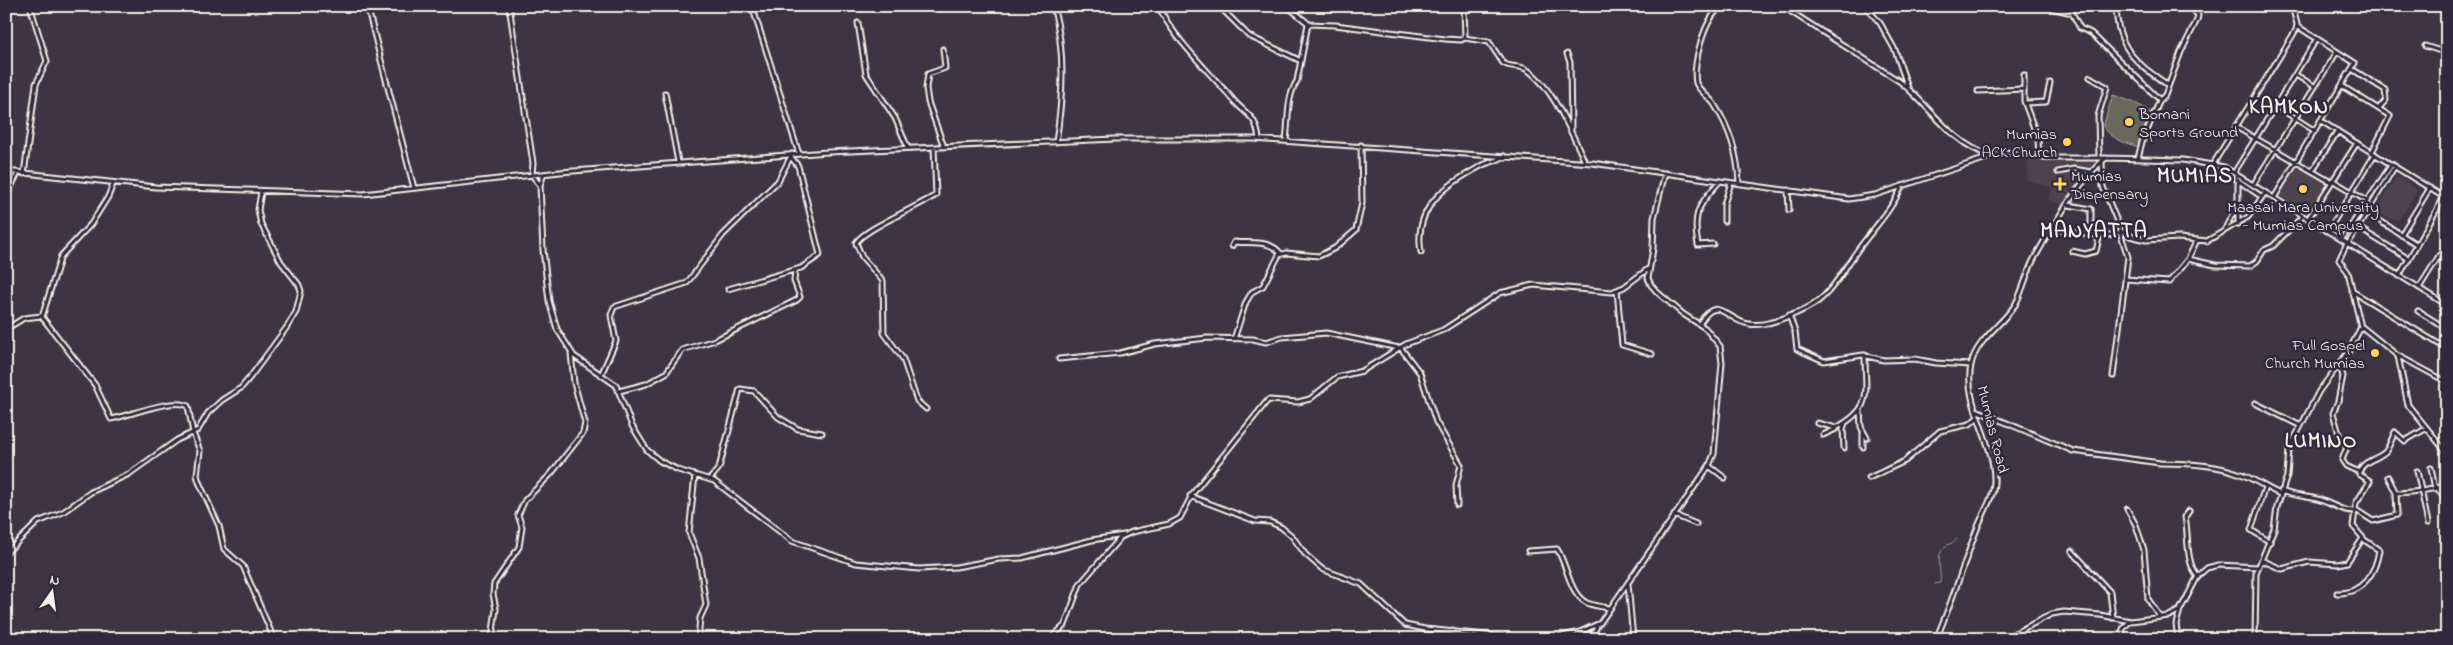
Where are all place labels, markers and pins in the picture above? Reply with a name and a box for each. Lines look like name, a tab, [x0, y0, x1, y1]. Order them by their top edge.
place label: Bomani Sports Ground	[2138, 103, 2238, 145]
marker: Bomani Sports Ground	[2123, 116, 2135, 128]
place label: Mumias ACK Church	[1981, 123, 2057, 165]
marker: Mumias ACK Church	[2061, 136, 2073, 148]
place label: Mumias Dispensary	[2070, 165, 2148, 207]
marker: Mumias Dispensary	[2053, 177, 2067, 191]
marker: Maasai Mara University - Mumias Campus	[2297, 183, 2309, 195]
place label: Maasai Mara University - Mumias Campus	[2227, 196, 2379, 238]
place label: Full Gospel Church Mumias	[2265, 334, 2365, 376]
marker: Full Gospel Church Mumias	[2369, 347, 2381, 359]

